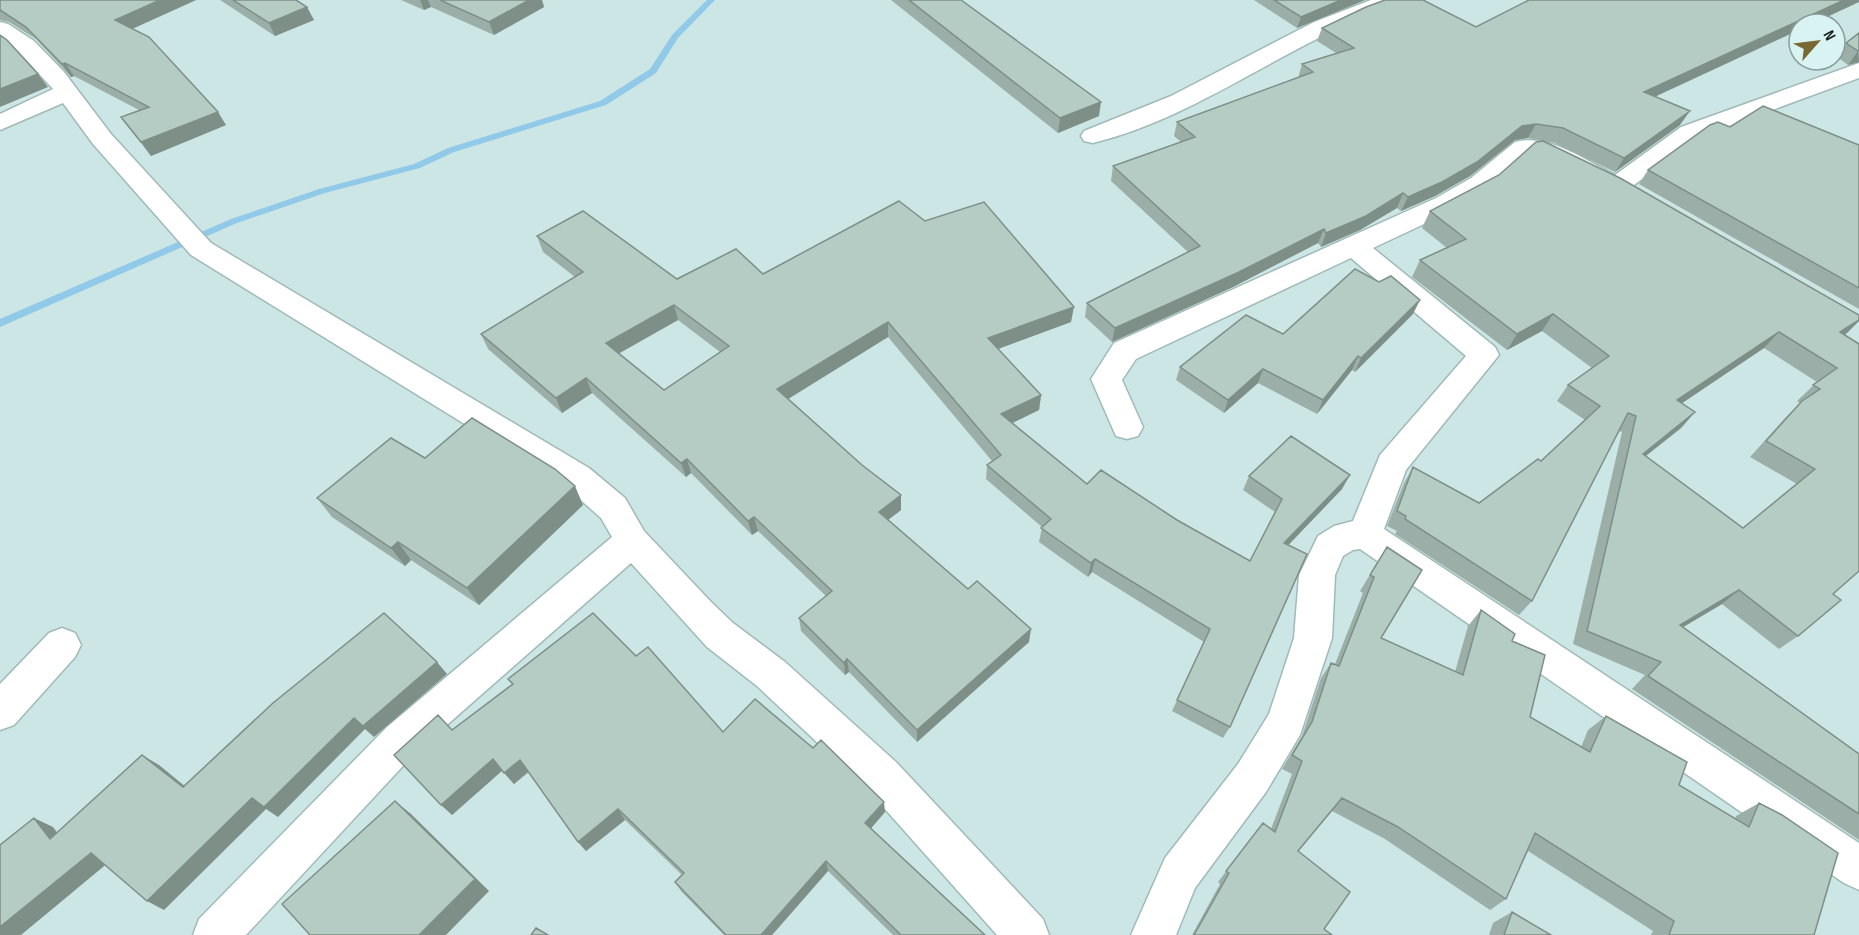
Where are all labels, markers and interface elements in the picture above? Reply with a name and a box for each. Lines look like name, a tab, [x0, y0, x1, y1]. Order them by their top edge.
north arrow	[1787, 12, 1847, 72]
text: N	[1819, 27, 1839, 44]

